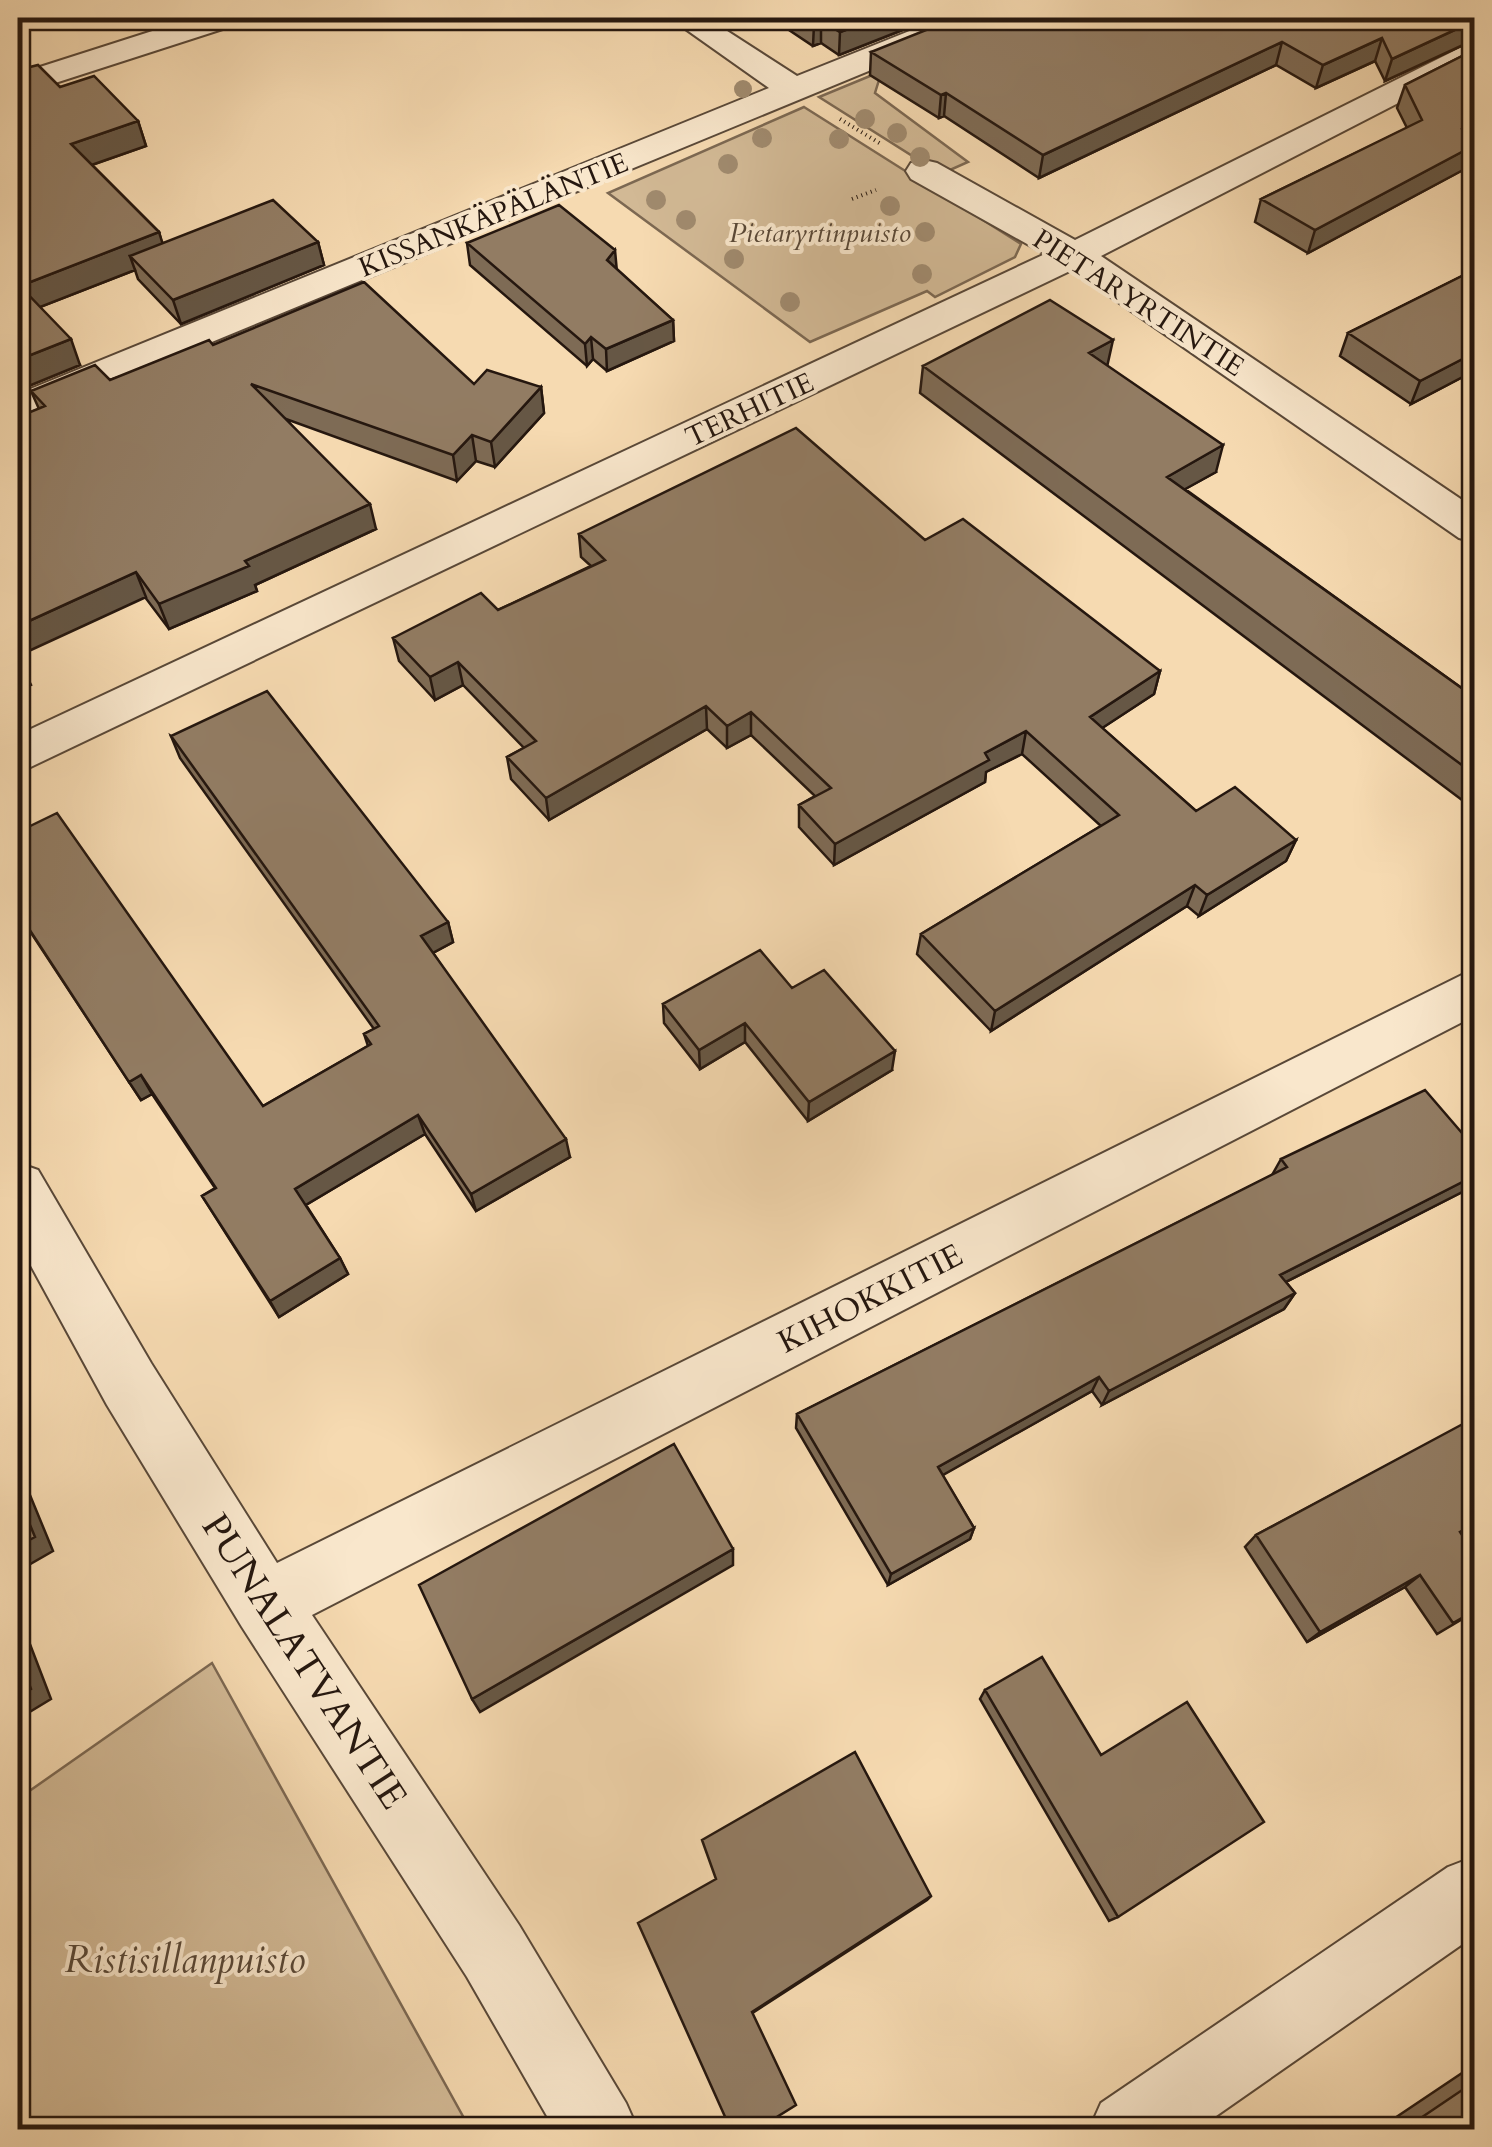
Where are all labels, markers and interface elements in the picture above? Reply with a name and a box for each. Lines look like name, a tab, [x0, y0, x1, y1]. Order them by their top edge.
street label: KISSANKÄPÄLÄNTIE	[353, 143, 634, 286]
park label: Pietaryrtinpuisto	[729, 214, 911, 252]
street label: PIETARYRTINTIE	[1025, 220, 1251, 385]
street label: TERHITIE	[679, 364, 820, 456]
street label: KIHOKKITIE	[771, 1233, 970, 1364]
street label: PUNALATVANTIE	[189, 1504, 419, 1819]
park label: Ristisillanpuisto	[65, 1934, 305, 1986]

